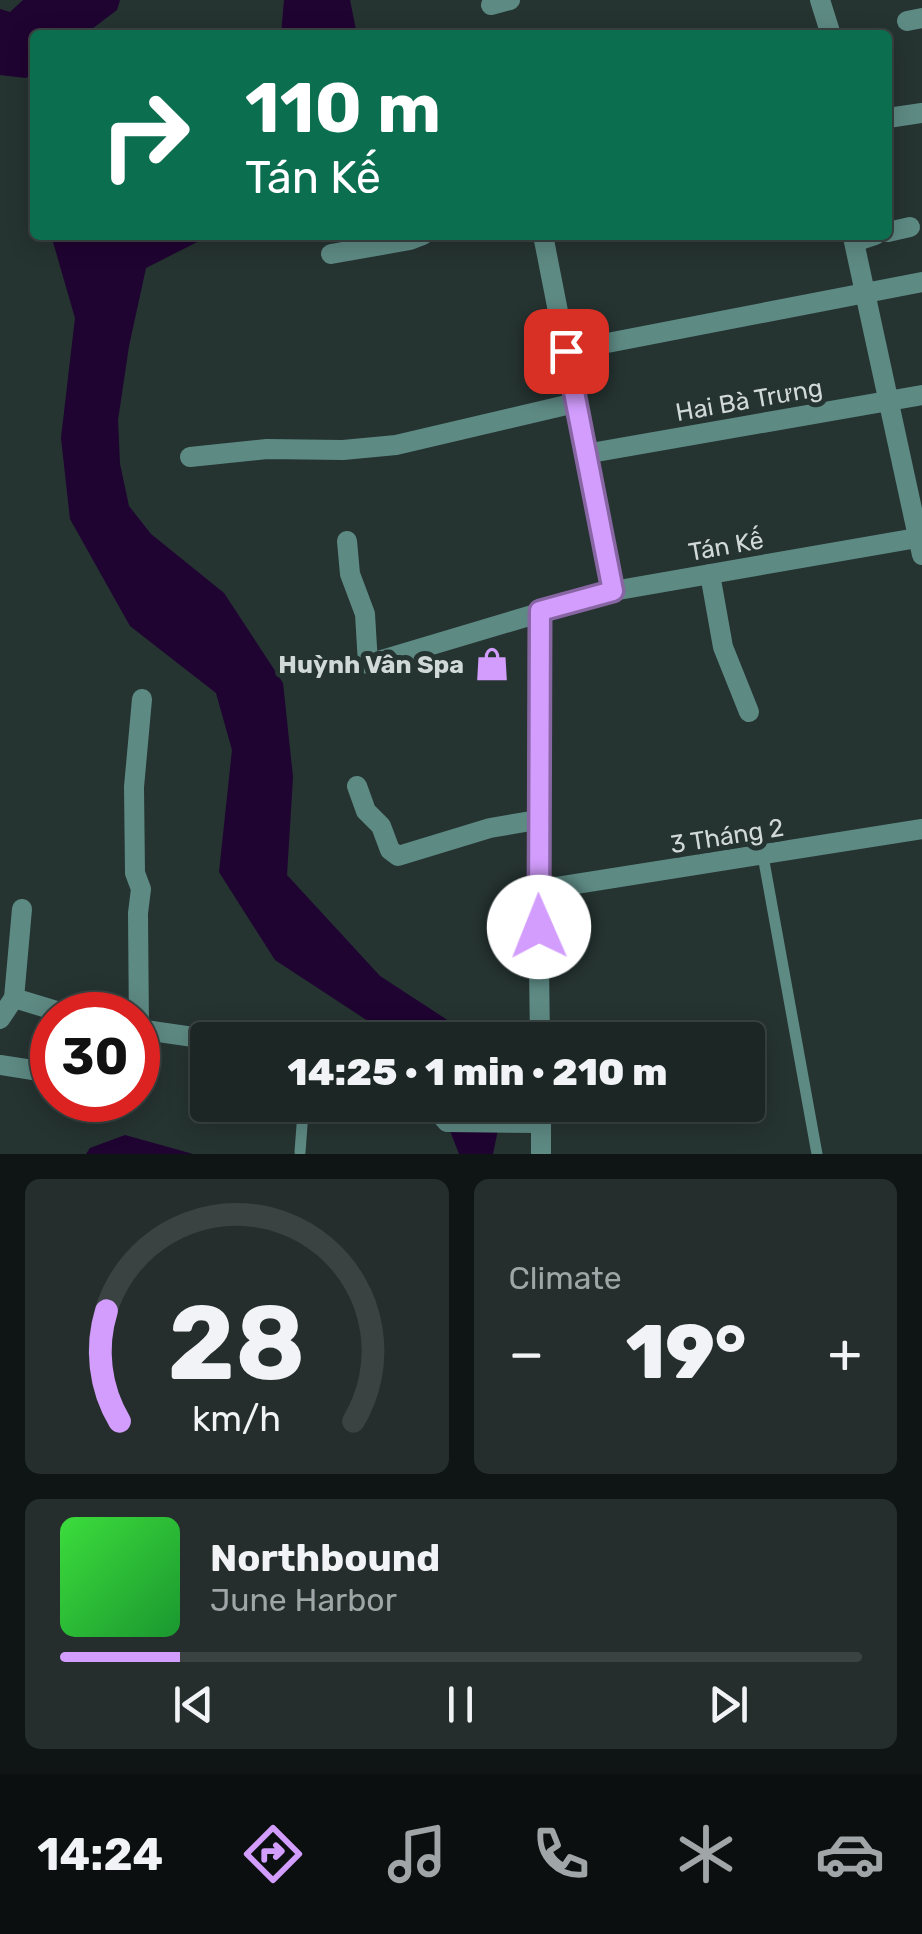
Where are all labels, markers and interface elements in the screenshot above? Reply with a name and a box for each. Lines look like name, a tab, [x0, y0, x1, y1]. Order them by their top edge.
text: 110 m	[245, 67, 441, 150]
icon: right	[80, 70, 210, 200]
text: Tán Kế	[245, 151, 381, 204]
pin	[524, 309, 609, 394]
icon: arrive	[539, 324, 594, 379]
street label: Hai Bà Trưng	[673, 373, 825, 427]
street label: Tán Kế	[686, 524, 766, 567]
shop icon: Huỳnh Vân Spa	[473, 645, 511, 683]
place label: Huỳnh Vân Spa	[278, 650, 464, 679]
street label: 3 Tháng 2	[668, 813, 786, 859]
position arrow	[487, 875, 591, 979]
speed limit sign: 30	[30, 992, 160, 1122]
text: 14:25 · 1 min · 210 m	[288, 1049, 667, 1095]
text: Climate	[509, 1259, 622, 1297]
text: 28	[168, 1282, 306, 1405]
text: 19°	[626, 1308, 746, 1397]
text: −	[509, 1321, 544, 1386]
text: +	[828, 1321, 862, 1386]
text: km/h	[192, 1398, 281, 1440]
text: Northbound	[210, 1535, 440, 1581]
text: June Harbor	[210, 1581, 397, 1619]
icon: previous	[166, 1677, 221, 1732]
icon: pause	[433, 1677, 488, 1732]
icon: next	[701, 1677, 756, 1732]
icon: directions	[238, 1819, 308, 1889]
icon: music	[382, 1819, 452, 1889]
icon: phone	[526, 1819, 596, 1889]
icon: climate	[671, 1819, 741, 1889]
icon: car	[815, 1819, 885, 1889]
text: 14:24	[37, 1828, 163, 1881]

